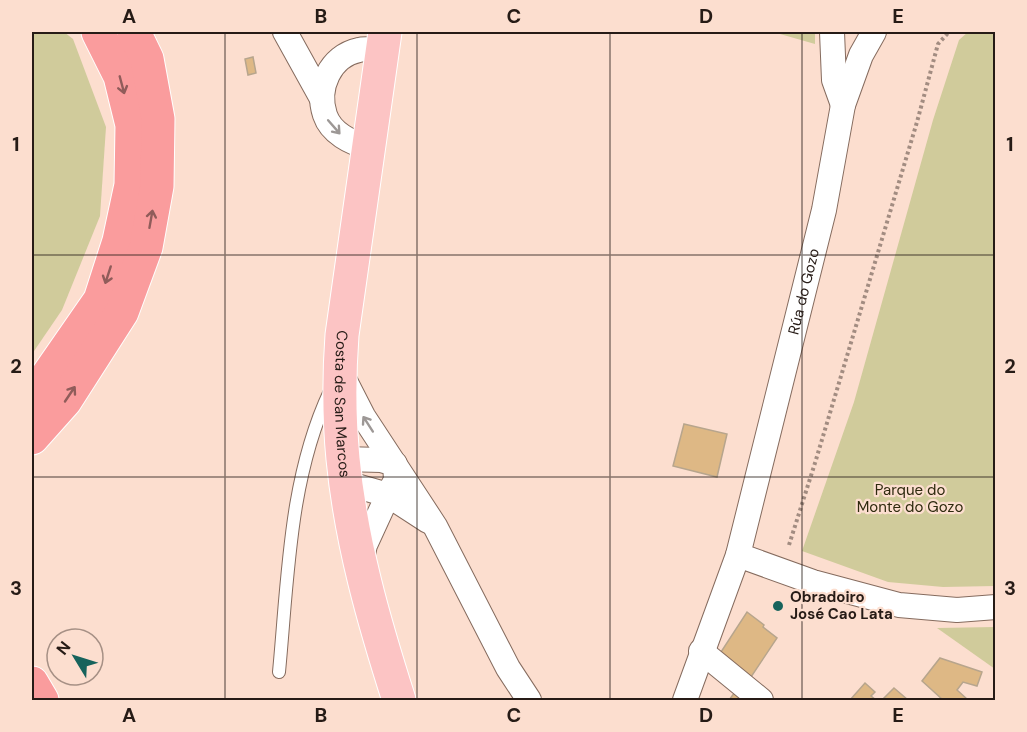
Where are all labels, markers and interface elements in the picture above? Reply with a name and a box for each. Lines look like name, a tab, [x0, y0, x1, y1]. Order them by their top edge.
text: A	[122, 3, 136, 29]
text: B	[315, 3, 327, 29]
text: C	[507, 3, 521, 29]
text: D	[699, 3, 713, 29]
text: E	[892, 3, 904, 29]
one-way arrow	[117, 75, 128, 94]
one-way arrow	[327, 119, 341, 134]
text: 1	[12, 131, 20, 157]
text: 1	[1006, 131, 1014, 157]
one-way arrow	[146, 210, 157, 229]
street label: Rúa do Gozo	[783, 246, 824, 337]
one-way arrow	[102, 265, 113, 284]
street label: Costa de San Marcos	[330, 330, 355, 479]
text: 2	[10, 353, 22, 379]
text: 2	[1004, 353, 1016, 379]
one-way arrow	[64, 386, 76, 403]
one-way arrow	[362, 416, 374, 433]
park label: Parque do Monte do Gozo	[857, 480, 963, 517]
text: 3	[10, 575, 22, 601]
text: 3	[1004, 575, 1016, 601]
place label: Obradoiro José Cao Lata	[790, 587, 893, 624]
marker: Obradoiro José Cao Lata	[771, 599, 785, 613]
north arrow	[45, 627, 105, 687]
text: N	[52, 637, 75, 659]
text: A	[122, 702, 136, 728]
text: B	[315, 702, 327, 728]
text: C	[507, 702, 521, 728]
text: D	[699, 702, 713, 728]
text: E	[892, 702, 904, 728]

